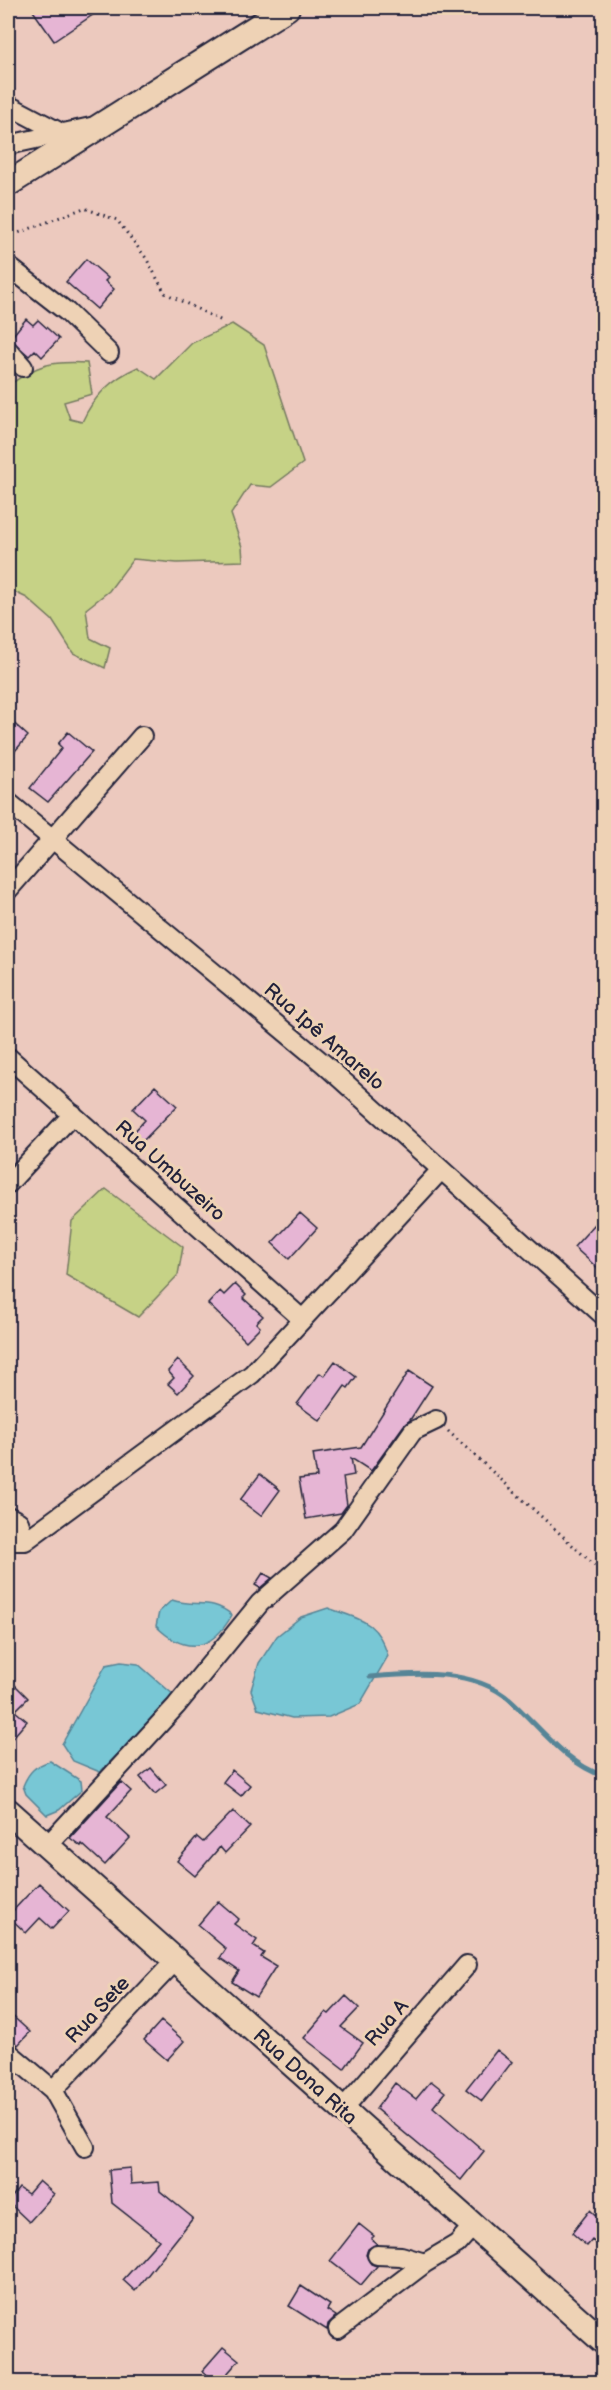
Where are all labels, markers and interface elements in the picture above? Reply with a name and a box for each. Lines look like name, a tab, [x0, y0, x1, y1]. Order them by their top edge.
street label: Rua Ipê Amarelo	[259, 978, 389, 1096]
street label: Rua Umbuzeiro	[110, 1115, 230, 1227]
street label: Rua Sete	[61, 1971, 135, 2049]
street label: Rua A	[360, 1994, 414, 2051]
street label: Rua Dona Rita	[248, 2024, 362, 2130]

